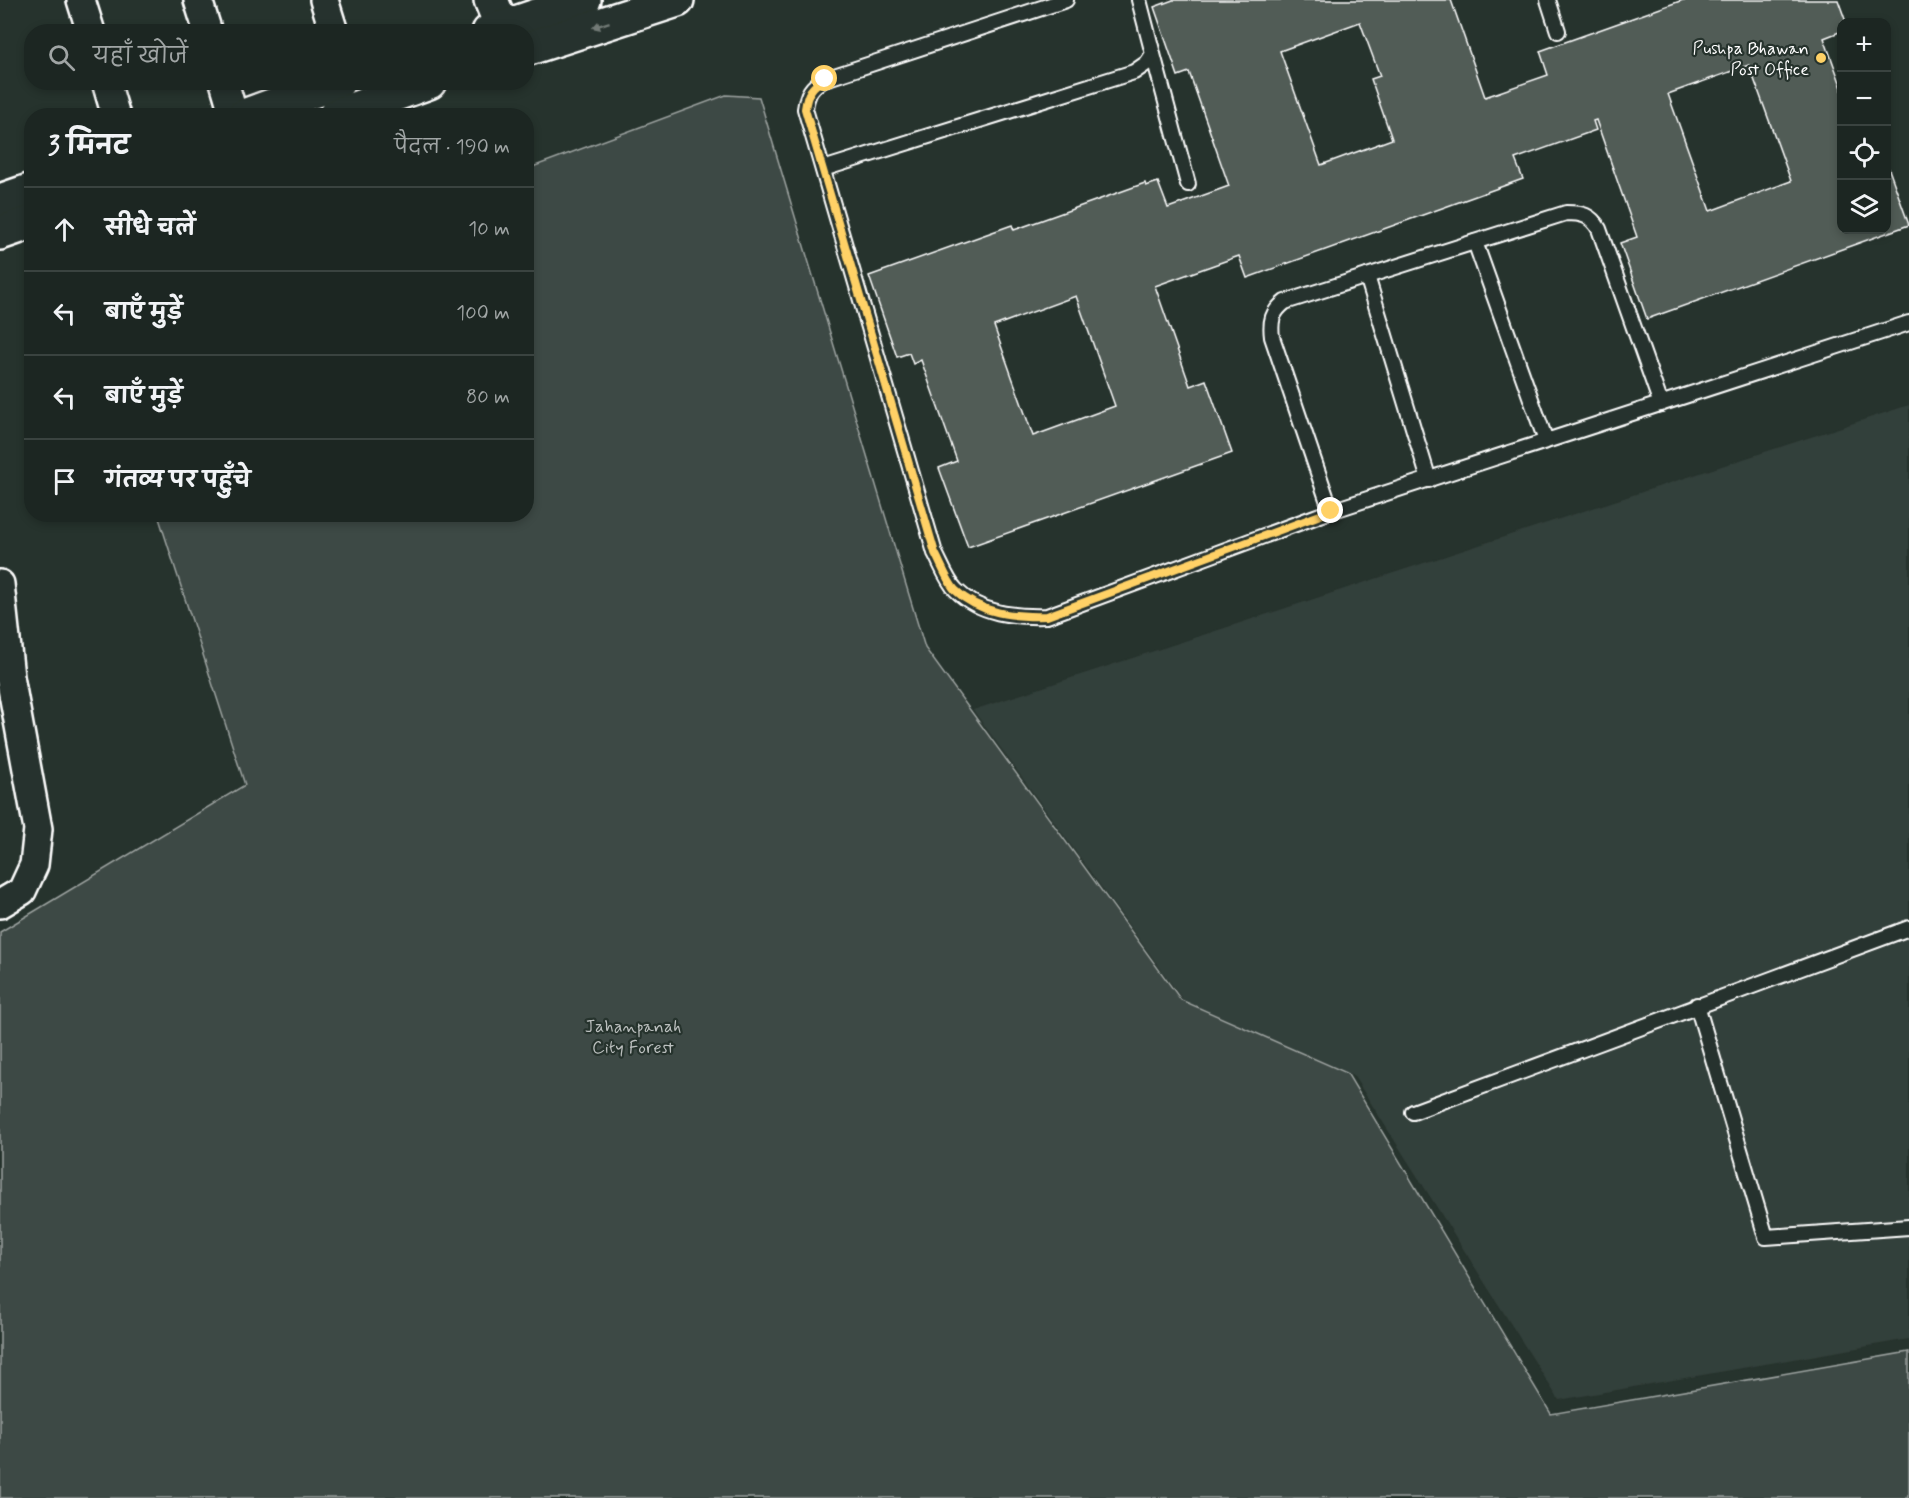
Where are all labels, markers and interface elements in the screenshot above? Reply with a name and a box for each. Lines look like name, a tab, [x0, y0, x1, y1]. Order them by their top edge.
map controls	[1837, 18, 1891, 234]
button: +	[1837, 18, 1891, 72]
one-way arrow	[592, 20, 610, 30]
search box	[24, 24, 534, 90]
place label: Pushpa Bhawan Post Office	[1693, 37, 1809, 82]
icon: search	[45, 41, 78, 74]
text: यहाँ खोजें	[93, 43, 188, 71]
marker: Pushpa Bhawan Post Office	[1814, 51, 1828, 65]
route start	[811, 65, 837, 91]
button: −	[1837, 72, 1891, 126]
button: locate	[1837, 126, 1891, 180]
text: 3 मिनट	[48, 130, 130, 164]
text: पैदल · 190 m	[394, 134, 510, 161]
button: layers	[1837, 180, 1891, 234]
icon: ahead	[48, 213, 81, 246]
text: सीधे चलें	[105, 215, 195, 243]
text: 10 m	[468, 216, 510, 243]
icon: left	[48, 297, 81, 330]
text: बाएँ मुड़ें	[105, 299, 183, 327]
text: 100 m	[456, 300, 510, 327]
icon: left	[48, 381, 81, 414]
text: बाएँ मुड़ें	[105, 383, 183, 411]
text: 80 m	[466, 384, 510, 411]
icon: arrive	[48, 465, 81, 498]
text: गंतव्य पर पहुँचे	[105, 467, 251, 495]
route end	[1317, 497, 1343, 523]
park label: Jahanpanah City Forest	[585, 1015, 681, 1060]

